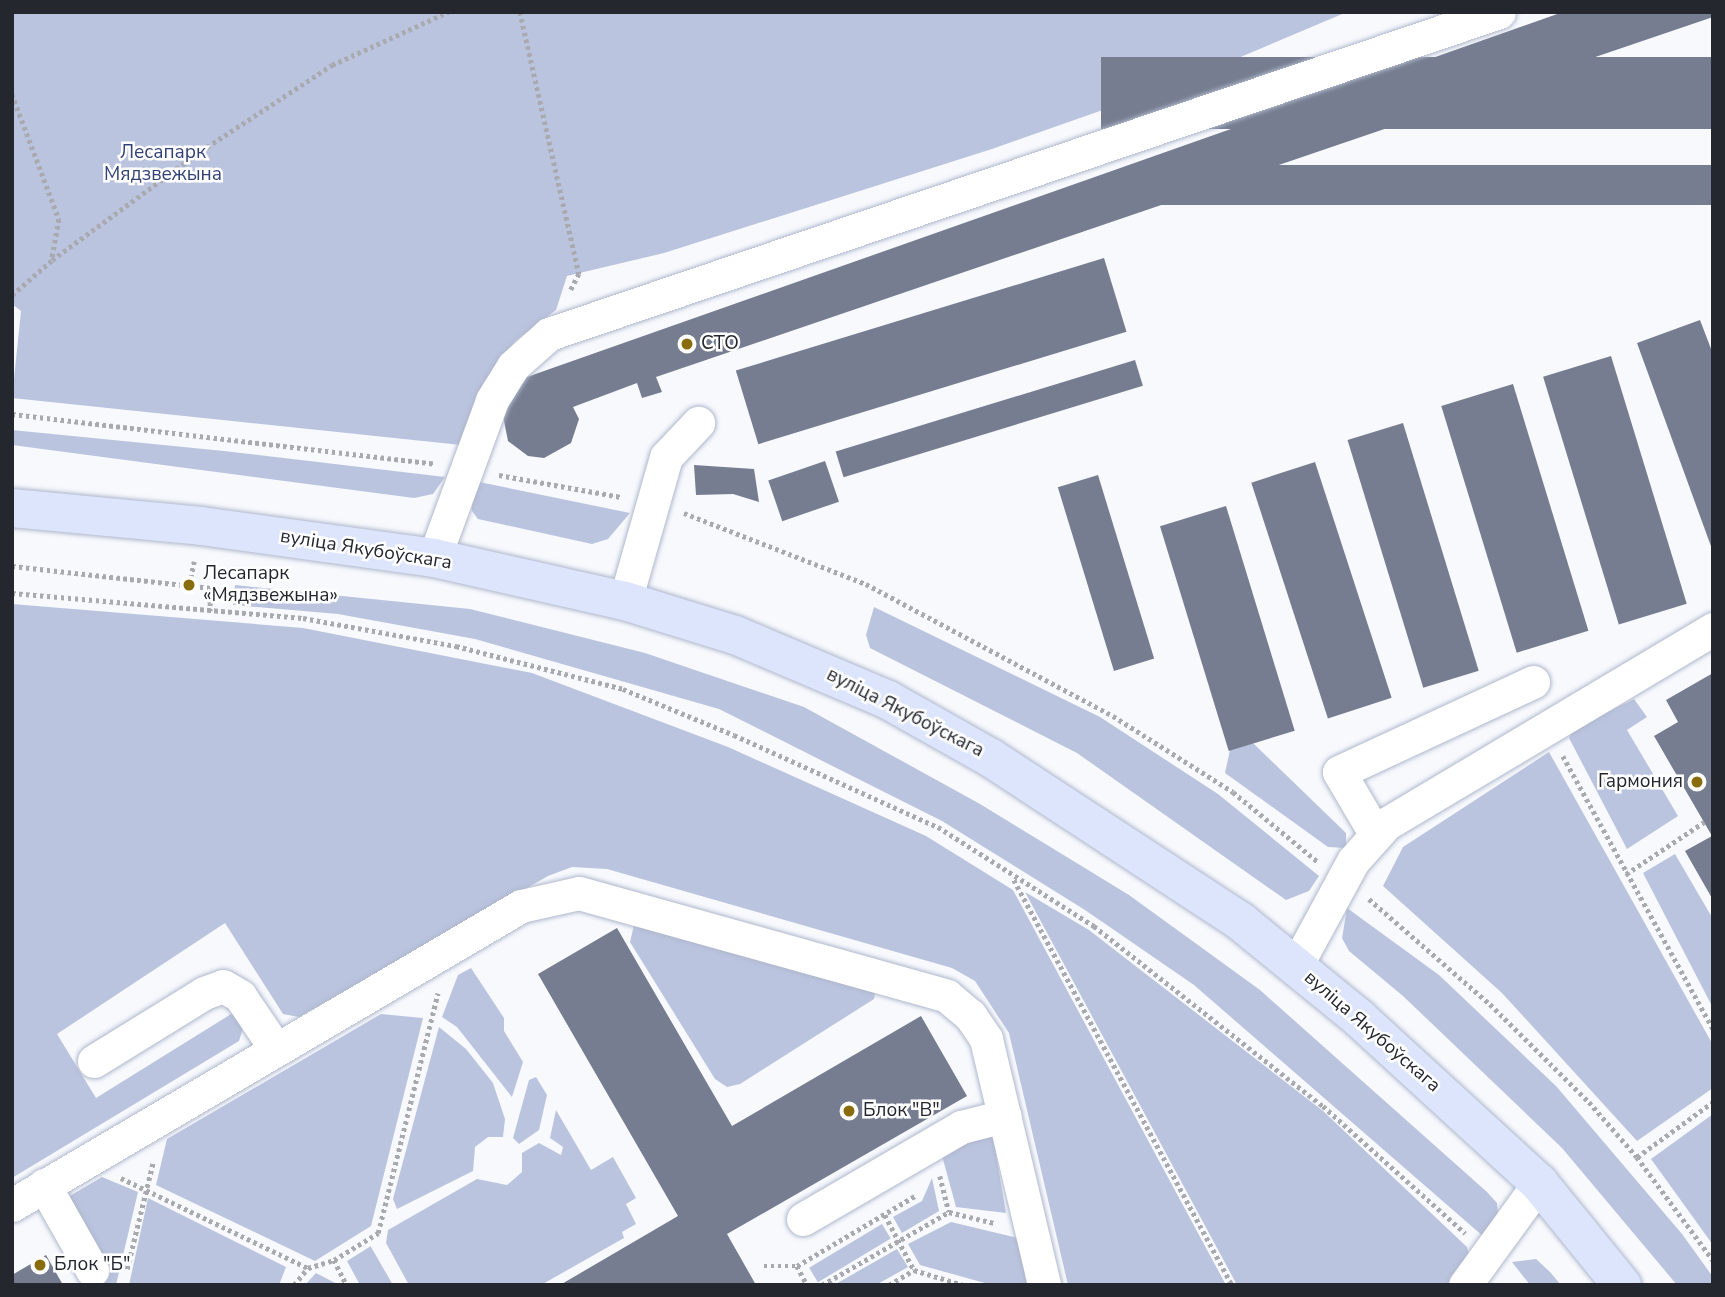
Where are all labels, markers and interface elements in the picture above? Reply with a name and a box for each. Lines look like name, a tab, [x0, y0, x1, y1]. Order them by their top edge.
park label: Лесапарк Мядзвежына	[104, 142, 222, 186]
place label: СТО	[701, 333, 739, 355]
marker: СТО	[679, 336, 695, 352]
street label: вуліца Якубоўскага	[279, 525, 453, 575]
place label: Лесапарк «Мядзвежына»	[203, 563, 338, 607]
marker: Лесапарк «Мядзвежына»	[181, 577, 197, 593]
street label: вуліца Якубоўскага	[823, 663, 987, 763]
place label: Гармония	[1598, 771, 1683, 793]
marker: Гармония	[1689, 774, 1705, 790]
street label: вуліца Якубоўскага	[1299, 967, 1445, 1097]
place label: Блок "В"	[863, 1100, 940, 1122]
marker: Блок "В"	[841, 1103, 857, 1119]
place label: Блок "Б"	[54, 1254, 130, 1276]
marker: Блок "Б"	[32, 1257, 48, 1273]

